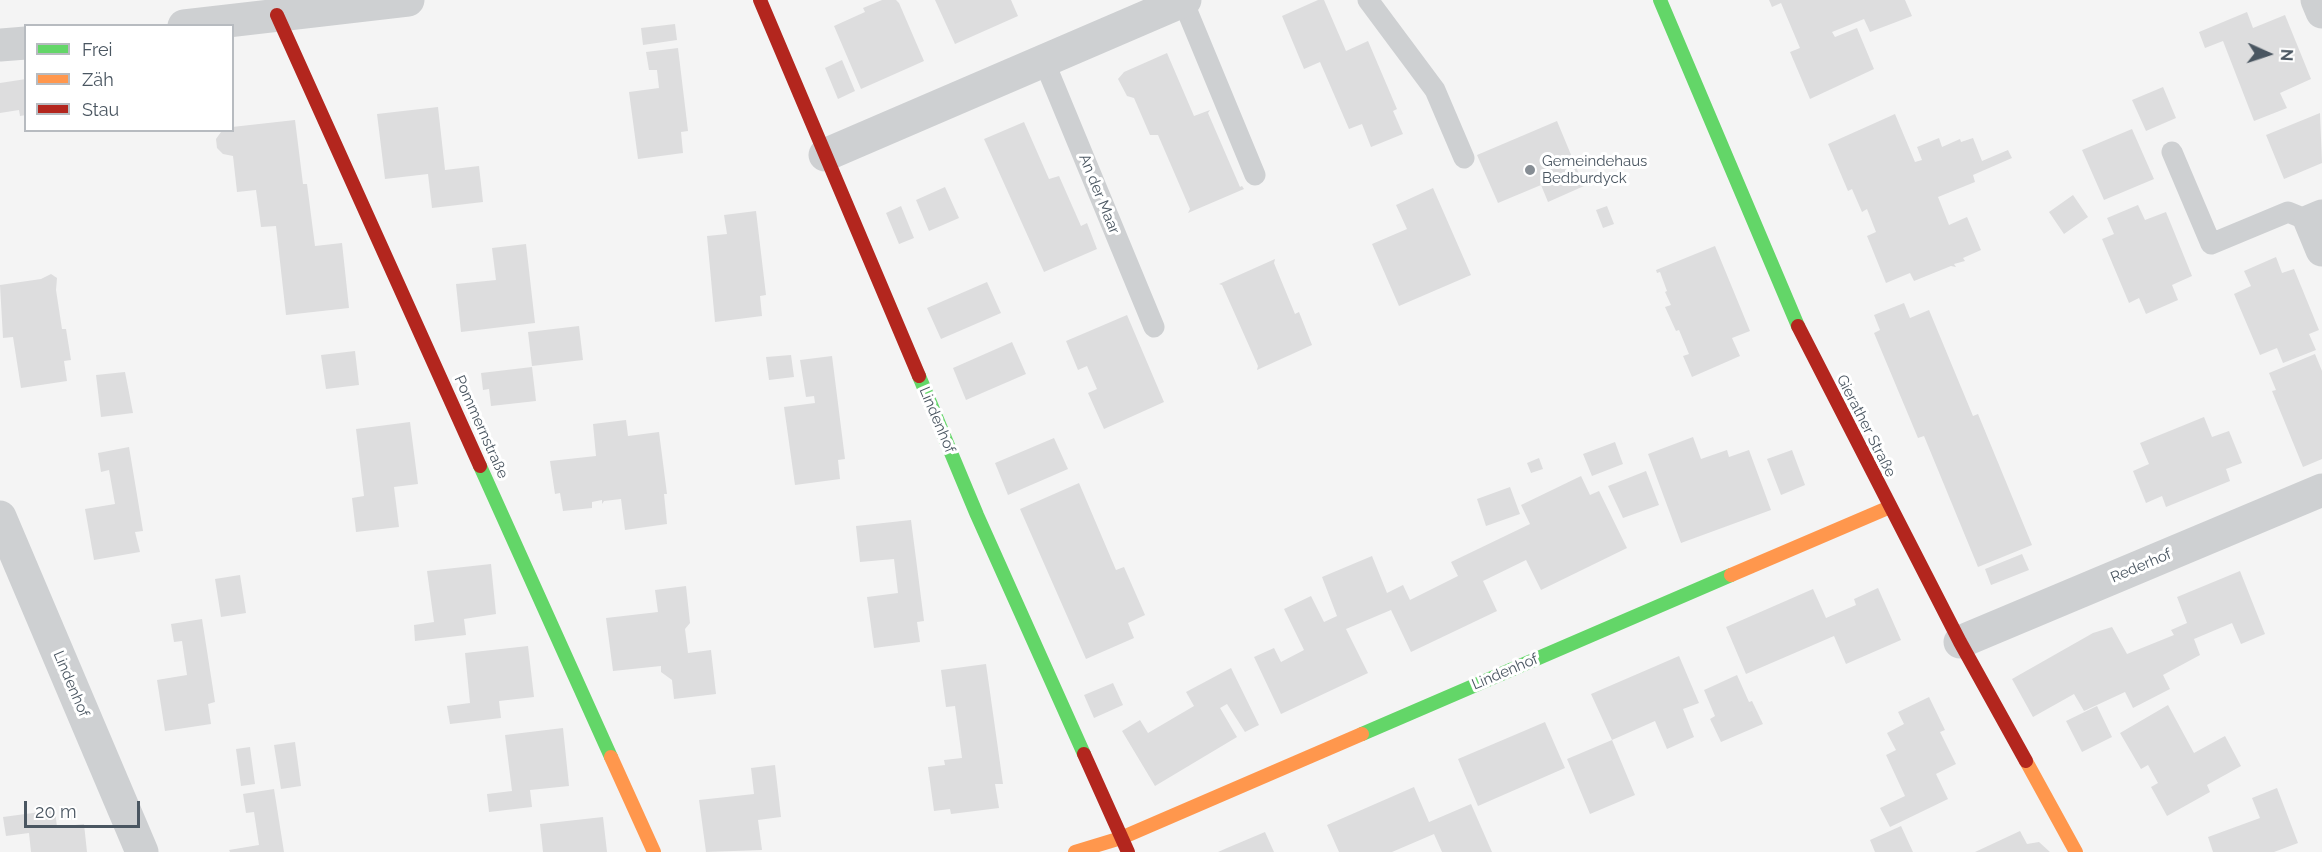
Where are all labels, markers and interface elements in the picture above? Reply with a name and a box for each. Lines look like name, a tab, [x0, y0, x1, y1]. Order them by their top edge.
legend	[24, 24, 234, 132]
north arrow	[2238, 24, 2298, 84]
text: Frei	[82, 39, 112, 60]
text: N	[2277, 48, 2296, 62]
text: Zäh	[82, 69, 114, 90]
text: Stau	[82, 99, 119, 120]
street label: An der Maar	[1075, 151, 1123, 237]
place label: Gemeindehaus Bedburdyck	[1542, 152, 1647, 187]
marker: Gemeindehaus Bedburdyck	[1523, 163, 1537, 177]
street label: Gierather Straße	[1832, 372, 1900, 480]
street label: Pommernstraße	[450, 373, 512, 481]
street label: Lindenhof	[915, 384, 959, 456]
street label: Rederhof	[2108, 545, 2174, 587]
street label: Lindenhof	[49, 648, 93, 720]
street label: Lindenhof	[1469, 650, 1541, 694]
scale bar	[27, 789, 142, 827]
text: 20 m	[35, 801, 77, 822]

